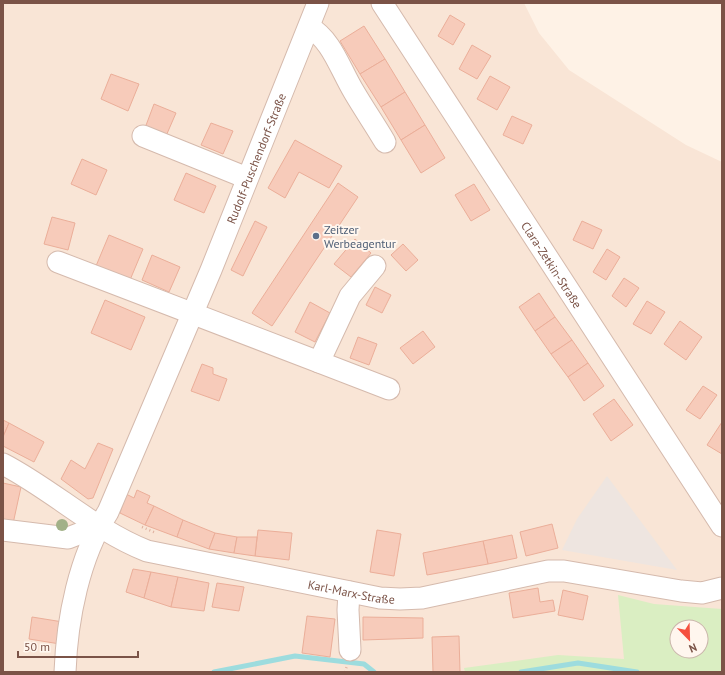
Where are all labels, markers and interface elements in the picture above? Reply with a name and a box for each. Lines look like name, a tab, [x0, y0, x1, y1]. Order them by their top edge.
street label: Rudolf-Puschendorf-Straße	[223, 91, 289, 226]
street label: Clara-Zetkin-Straße	[518, 218, 586, 311]
place label: Zeitzer Werbeagentur	[324, 222, 396, 251]
marker: Zeitzer Werbeagentur	[311, 231, 321, 241]
street label: Karl-Marx-Straße	[307, 576, 395, 606]
north arrow	[669, 619, 709, 659]
scale bar	[18, 633, 138, 659]
text: 50 m	[24, 639, 50, 654]
text: N	[687, 640, 699, 656]

